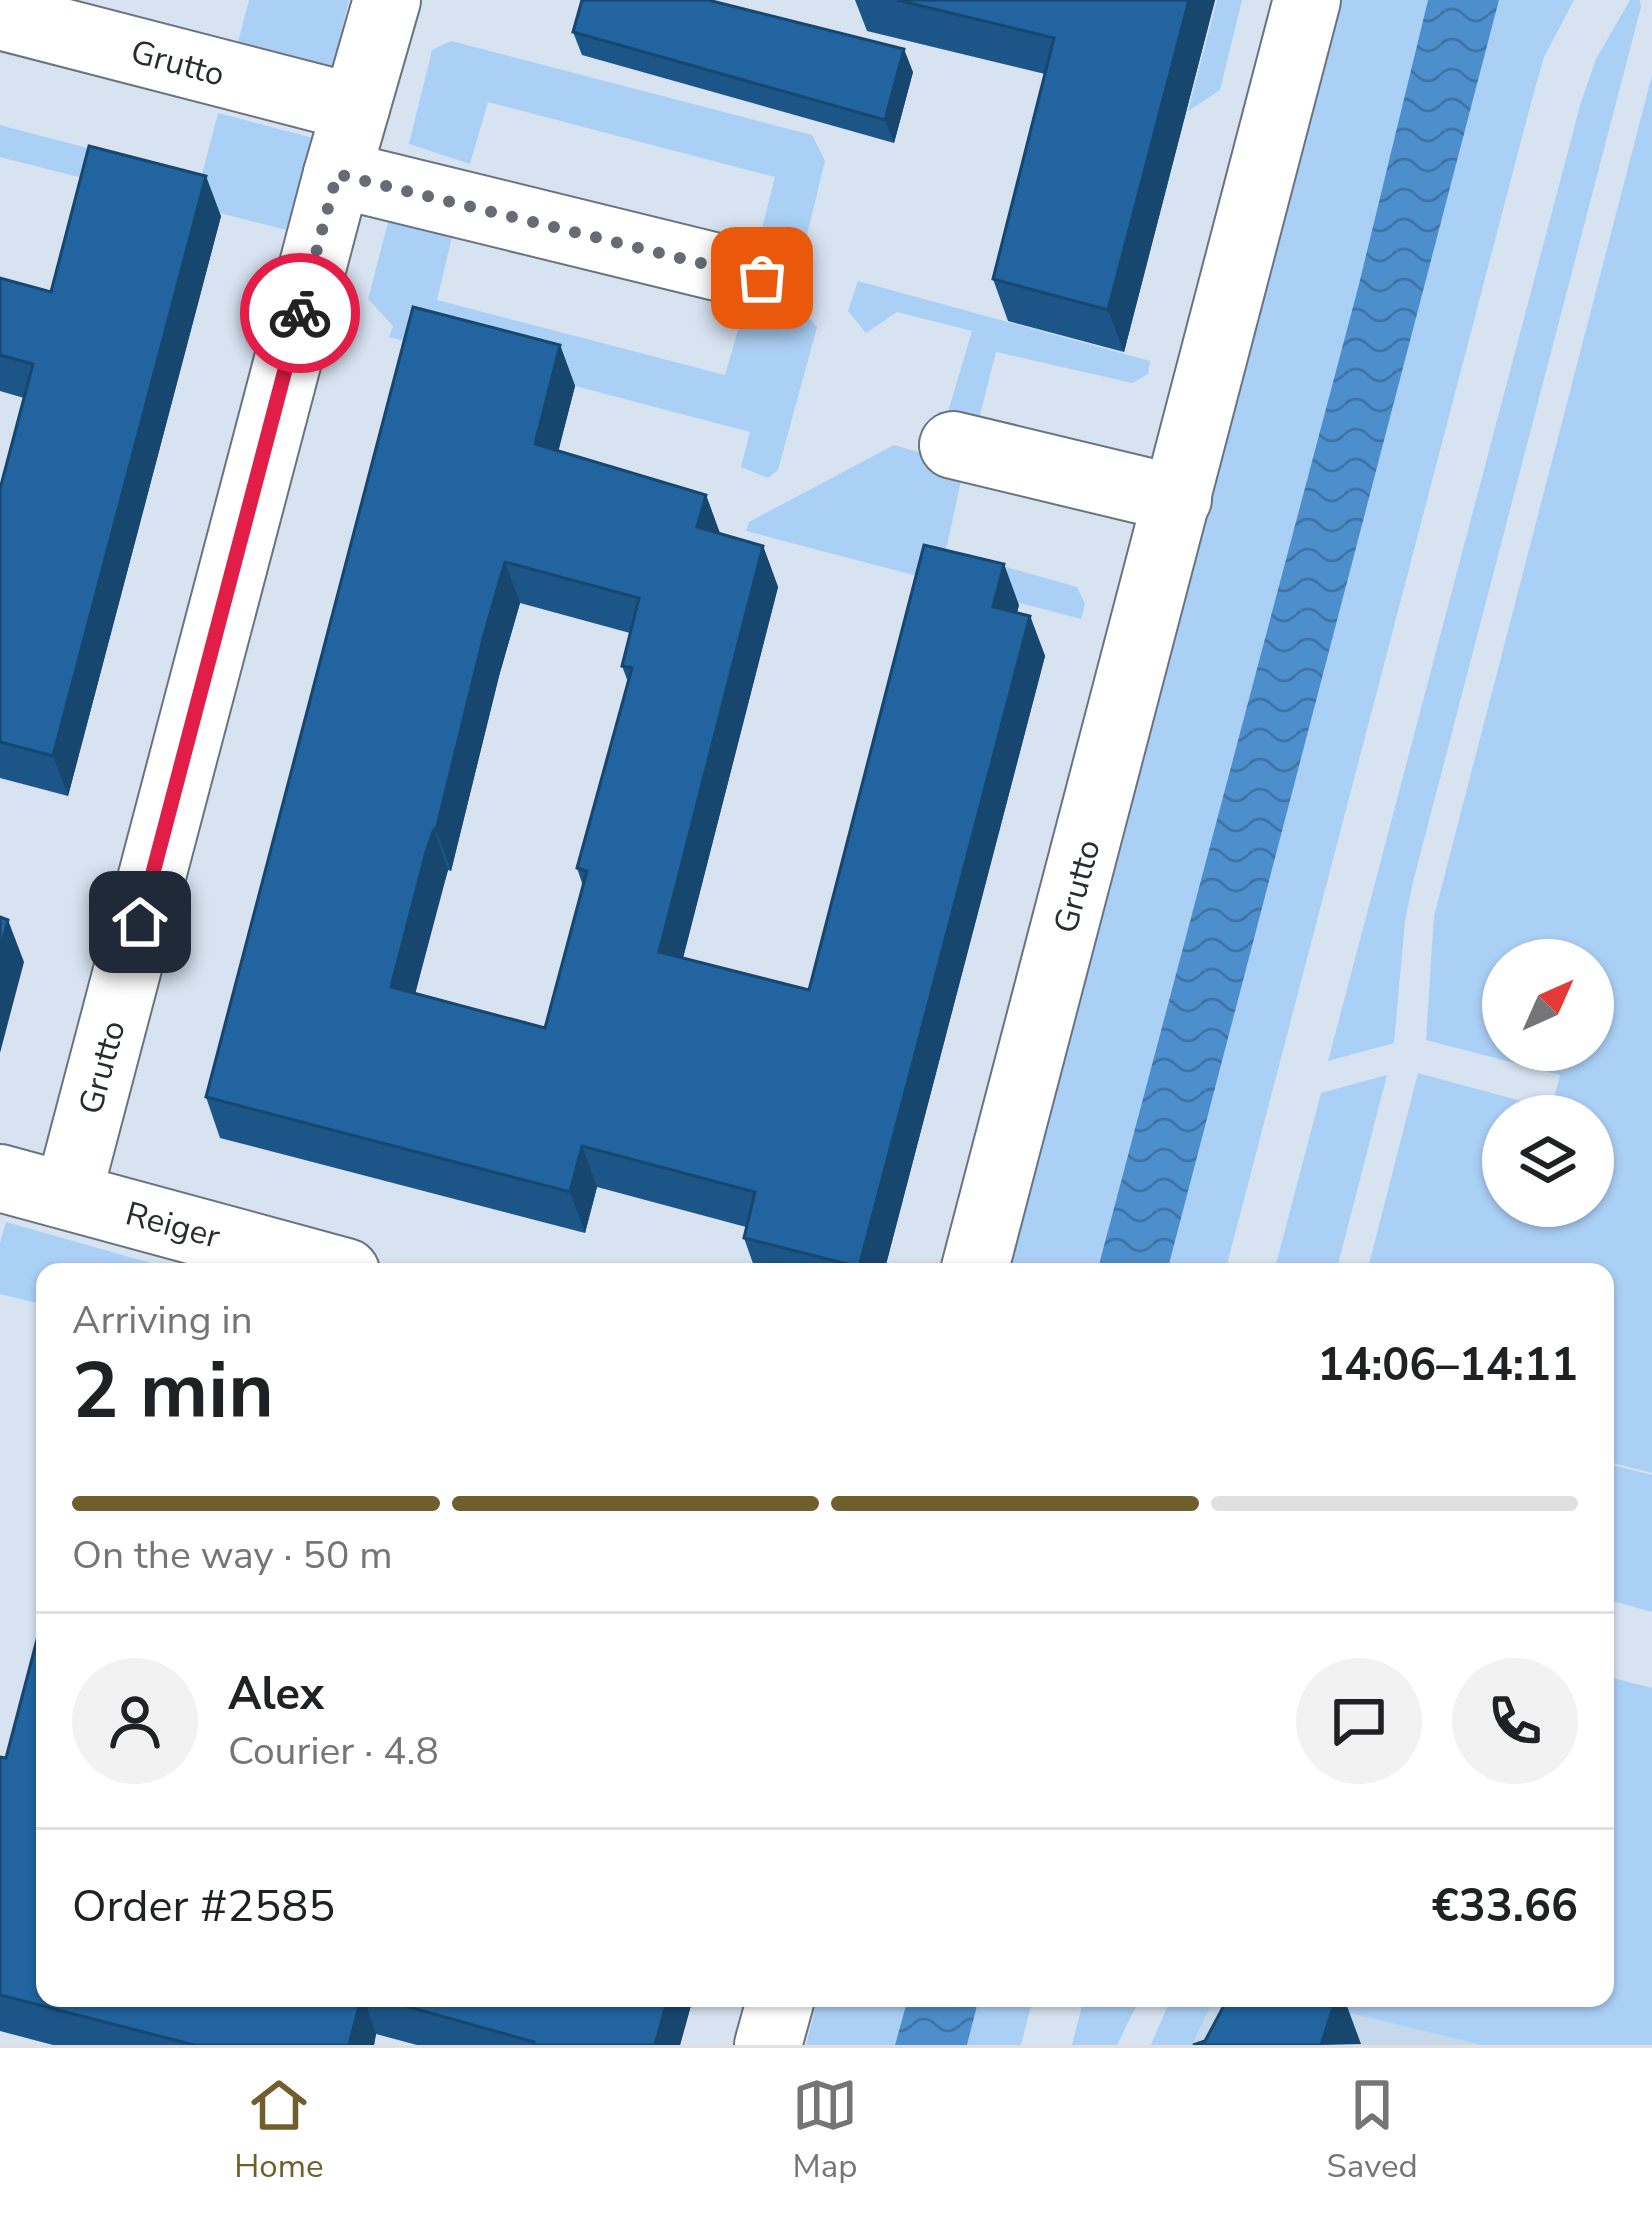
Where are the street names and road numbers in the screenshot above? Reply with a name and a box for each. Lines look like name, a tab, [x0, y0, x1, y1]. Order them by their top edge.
street label: Grutto	[126, 29, 229, 97]
street label: Grutto	[1043, 835, 1111, 938]
street label: Grutto	[68, 1016, 136, 1119]
street label: Reiger	[121, 1191, 225, 1260]

